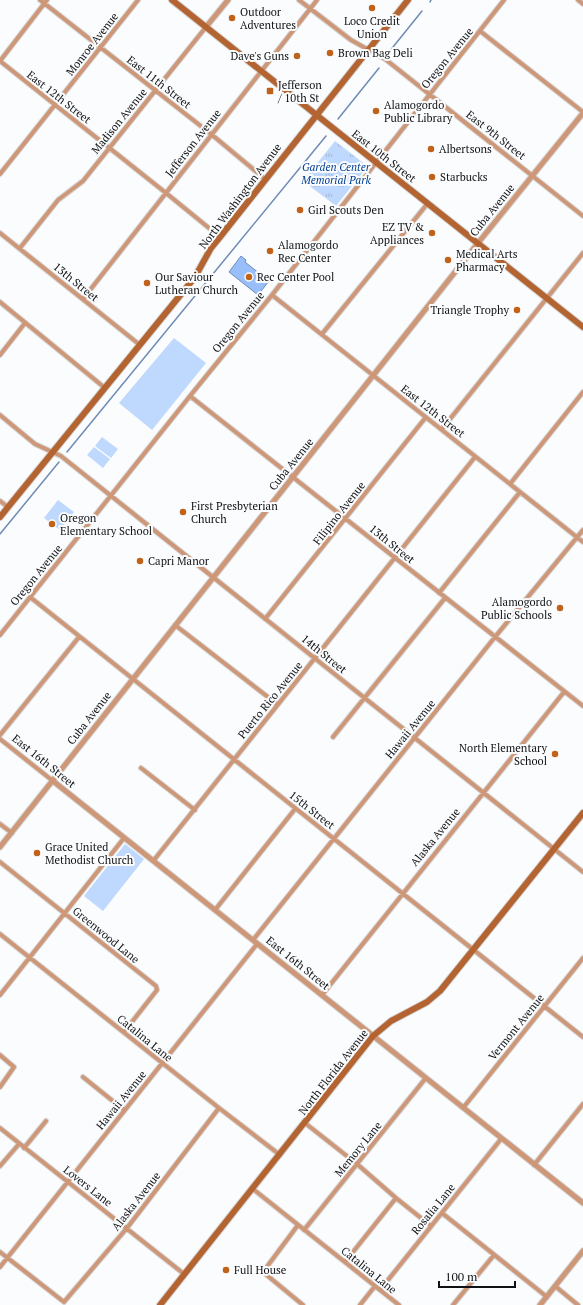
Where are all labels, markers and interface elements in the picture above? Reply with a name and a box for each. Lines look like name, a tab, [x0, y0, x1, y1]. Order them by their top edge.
marker: Loco Credit Union	[367, 3, 377, 13]
place label: Outdoor Adventures	[240, 5, 296, 32]
street label: Monroe Avenue	[63, 9, 121, 78]
marker: Outdoor Adventures	[227, 13, 237, 23]
place label: Loco Credit Union	[344, 14, 400, 41]
street label: Oregon Avenue	[418, 24, 476, 91]
place label: Brown Bag Deli	[338, 46, 413, 60]
marker: Brown Bag Deli	[325, 48, 335, 58]
place label: Dave's Guns	[230, 49, 289, 63]
marker: Dave's Guns	[292, 51, 302, 61]
street label: East 11th Street	[124, 53, 194, 111]
street label: East 12th Street	[24, 68, 94, 126]
place label: Jefferson / 10th St	[277, 78, 322, 105]
street label: Madison Avenue	[88, 85, 150, 157]
marker: Jefferson / 10th St	[265, 86, 275, 96]
place label: Alamogordo Public Library	[384, 98, 453, 125]
street label: Jefferson Avenue	[162, 106, 224, 180]
marker: Alamogordo Public Library	[371, 106, 381, 116]
street label: East 9th Street	[463, 107, 529, 163]
street label: East 10th Street	[349, 127, 419, 185]
street label: North Washington Avenue	[196, 140, 285, 252]
place label: Albertsons	[439, 142, 492, 156]
marker: Albertsons	[426, 144, 436, 154]
park label: Garden Center Memorial Park	[300, 160, 371, 187]
place label: Starbucks	[440, 170, 488, 184]
marker: Starbucks	[427, 172, 437, 182]
street label: Cuba Avenue	[467, 181, 518, 239]
place label: Girl Scouts Den	[308, 203, 384, 217]
marker: Girl Scouts Den	[295, 205, 305, 215]
place label: EZ TV & Appliances	[370, 220, 424, 247]
marker: EZ TV & Appliances	[427, 228, 437, 238]
place label: Alamogordo Rec Center	[278, 238, 338, 265]
marker: Alamogordo Rec Center	[265, 246, 275, 256]
place label: Medical Arts Pharmacy	[456, 247, 518, 274]
marker: Medical Arts Pharmacy	[443, 255, 453, 265]
street label: 13th Street	[50, 259, 102, 305]
place label: Our Saviour Lutheran Church	[155, 270, 239, 297]
place label: Rec Center Pool	[257, 270, 334, 284]
marker: Rec Center Pool	[244, 272, 254, 282]
marker: Our Saviour Lutheran Church	[142, 278, 152, 288]
street label: Oregon Avenue	[209, 288, 267, 355]
place label: Triangle Trophy	[431, 303, 509, 317]
marker: Triangle Trophy	[512, 305, 522, 315]
street label: East 12th Street	[398, 382, 468, 440]
street label: Cuba Avenue	[266, 435, 317, 493]
street label: Filipino Avenue	[310, 478, 368, 547]
place label: First Presbyterian Church	[191, 499, 278, 526]
marker: First Presbyterian Church	[178, 507, 188, 517]
place label: Oregon Elementary School	[60, 511, 152, 538]
marker: Oregon Elementary School	[47, 519, 57, 529]
street label: 13th Street	[366, 521, 418, 567]
street label: Oregon Avenue	[7, 541, 65, 608]
place label: Capri Manor	[148, 554, 210, 568]
marker: Capri Manor	[135, 556, 145, 566]
place label: Alamogordo Public Schools	[481, 595, 552, 622]
marker: Alamogordo Public Schools	[555, 603, 565, 613]
street label: 14th Street	[298, 631, 350, 677]
street label: Puerto Rico Avenue	[235, 658, 306, 741]
street label: Cuba Avenue	[64, 688, 114, 747]
street label: Hawaii Avenue	[382, 696, 438, 761]
street label: East 16th Street	[9, 731, 79, 791]
place label: North Elementary School	[459, 741, 547, 768]
marker: North Elementary School	[550, 749, 560, 759]
street label: 15th Street	[286, 788, 338, 832]
street label: Alaska Avenue	[407, 805, 463, 869]
place label: Grace United Methodist Church	[45, 840, 134, 867]
marker: Grace United Methodist Church	[32, 848, 42, 858]
street label: Greenwood Lane	[70, 904, 143, 966]
street label: East 16th Street	[263, 933, 333, 993]
street label: Vermont Avenue	[485, 991, 547, 1063]
street label: Catalina Lane	[114, 1011, 176, 1065]
street label: North Florida Avenue	[295, 1026, 371, 1118]
street label: Hawaii Avenue	[93, 1067, 149, 1132]
street label: Memory Lane	[331, 1118, 385, 1179]
street label: Lovers Lane	[61, 1163, 116, 1210]
street label: Alaska Avenue	[109, 1168, 164, 1233]
street label: Rosalia Lane	[408, 1180, 458, 1237]
street label: Catalina Lane	[338, 1243, 400, 1297]
place label: Full House	[234, 1263, 287, 1277]
scale bar	[439, 1263, 515, 1289]
marker: Full House	[221, 1265, 231, 1275]
text: 100 m	[445, 1269, 478, 1284]

